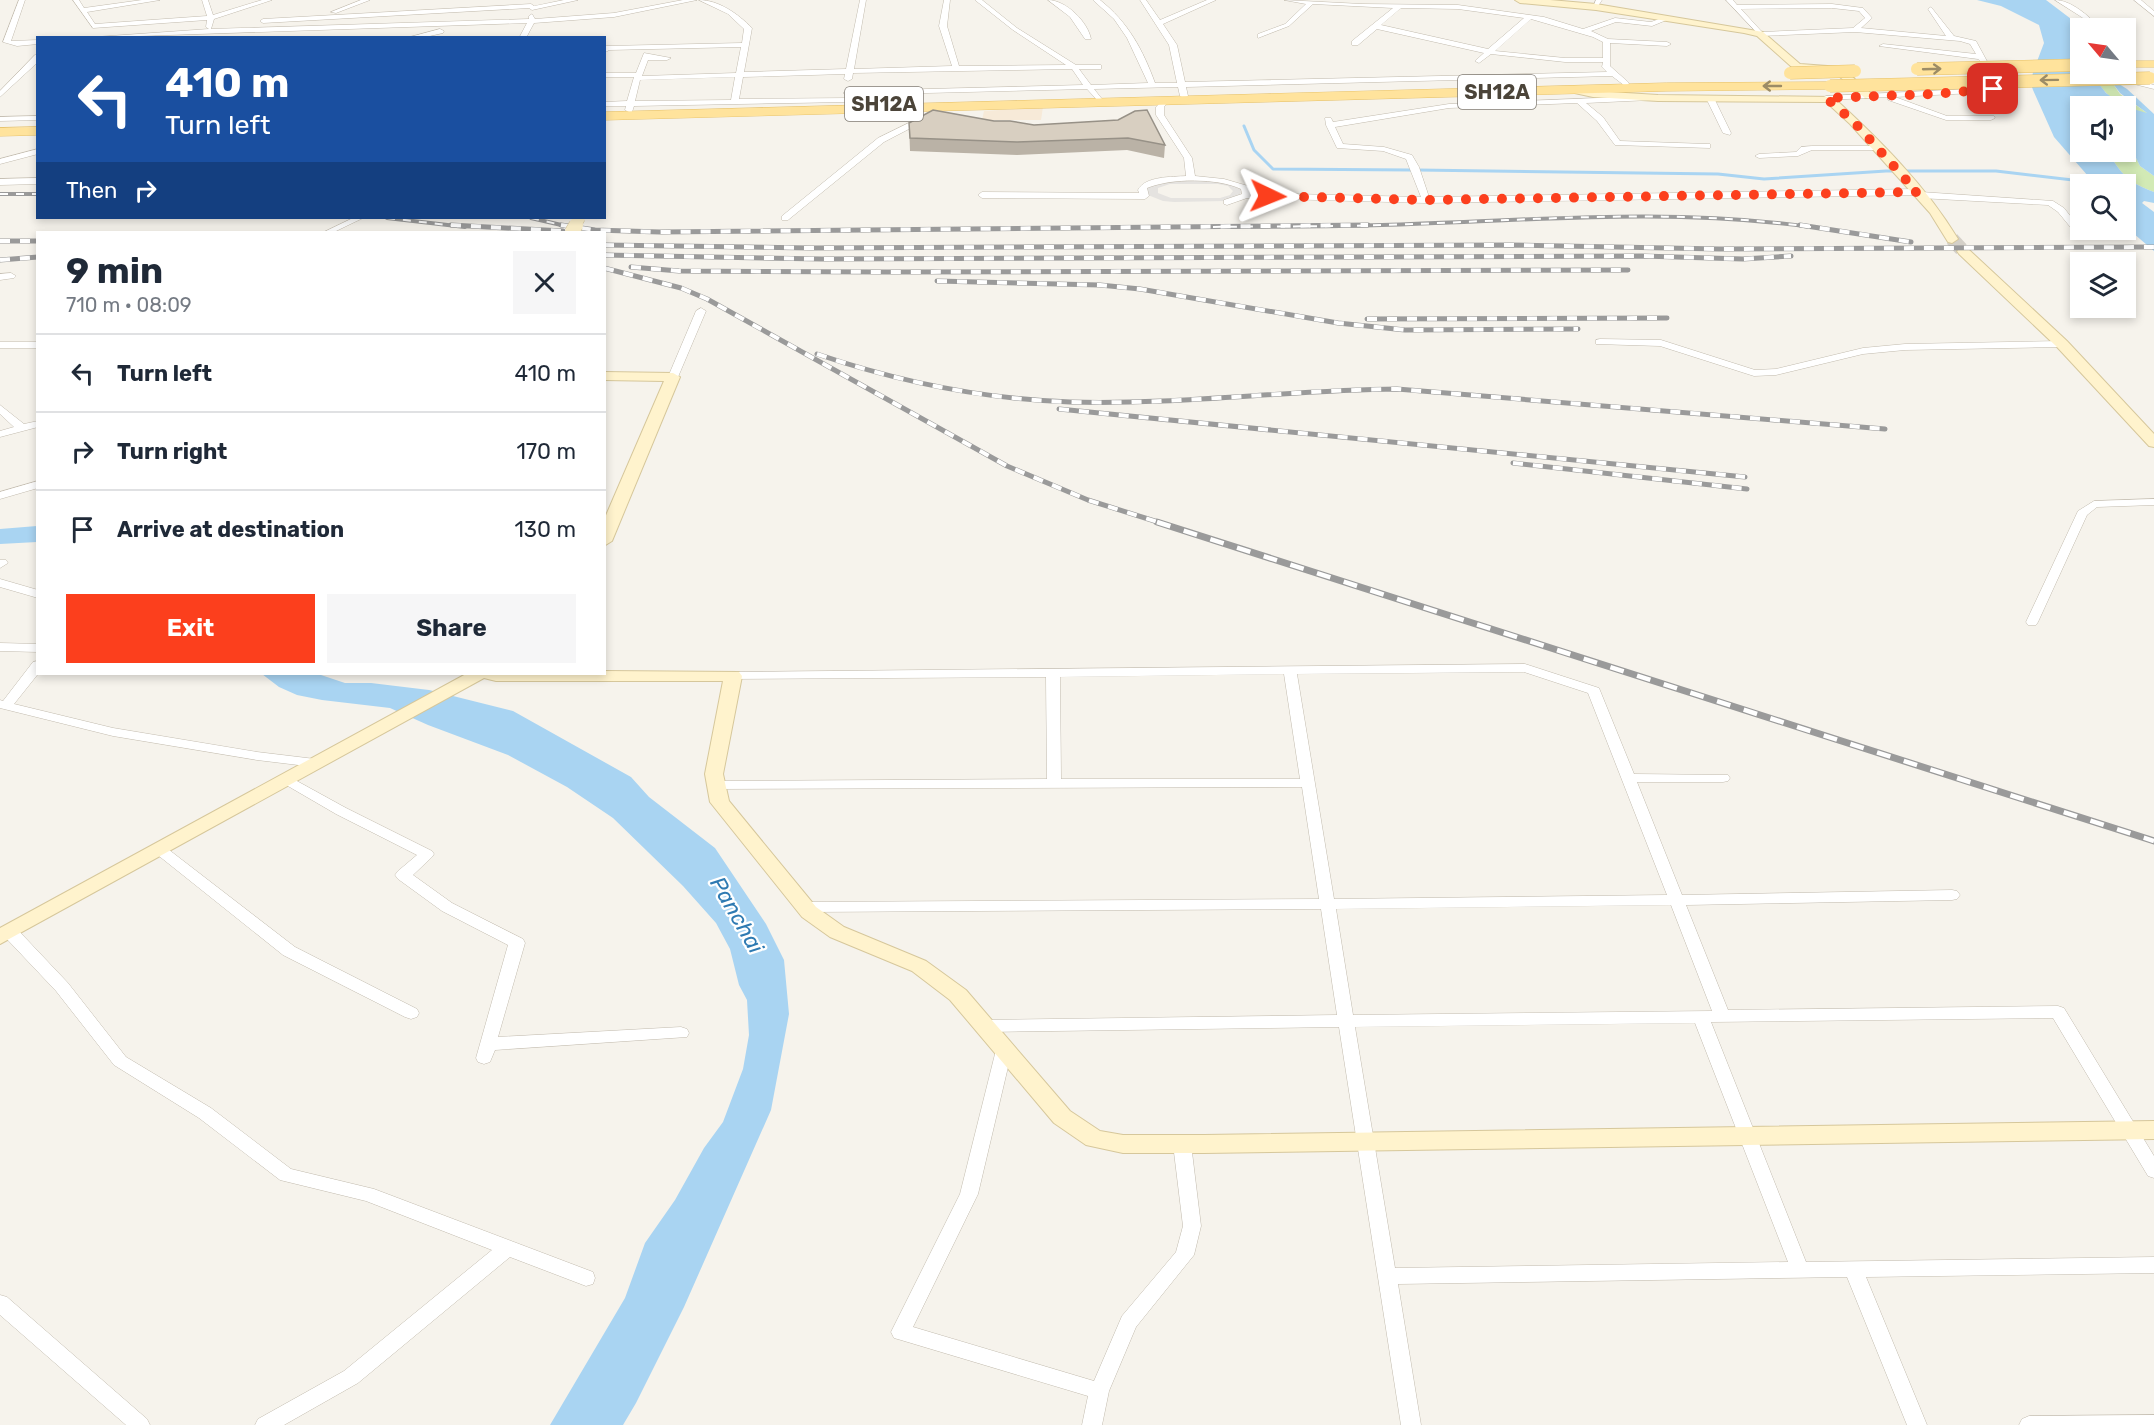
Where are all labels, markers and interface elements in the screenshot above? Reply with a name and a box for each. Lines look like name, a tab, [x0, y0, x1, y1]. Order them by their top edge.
north arrow	[2070, 18, 2136, 84]
map controls	[2070, 18, 2136, 318]
text: 410 m	[165, 58, 290, 108]
icon: left	[66, 60, 144, 138]
one-way arrow	[1922, 63, 1942, 74]
pin	[1967, 63, 2018, 114]
icon: arrive	[1976, 72, 2009, 105]
road number: SH12A	[1458, 75, 1536, 109]
one-way arrow	[2040, 75, 2060, 86]
one-way arrow	[1762, 80, 1782, 92]
road number: SH12A	[845, 87, 923, 121]
button: sound	[2070, 96, 2136, 162]
text: Turn left	[165, 109, 270, 141]
position arrow	[1236, 164, 1300, 228]
icon: right	[129, 174, 162, 207]
button: search	[2070, 174, 2136, 240]
text: Then	[66, 177, 117, 204]
text: 9 min	[66, 249, 163, 292]
button: close	[513, 251, 576, 314]
button: layers	[2070, 252, 2136, 318]
text: 710 m · 08:09	[66, 293, 192, 317]
icon: left	[66, 357, 99, 390]
text: Turn left	[117, 360, 212, 387]
text: 410 m	[514, 360, 576, 387]
icon: right	[66, 435, 99, 468]
text: Turn right	[117, 438, 227, 465]
text: 170 m	[516, 438, 576, 465]
icon: arrive	[66, 513, 99, 546]
text: Arrive at destination	[117, 516, 344, 543]
text: 130 m	[514, 516, 576, 543]
button: Exit	[66, 594, 315, 663]
button: Share	[327, 594, 576, 663]
water label: Panchai	[704, 872, 770, 959]

